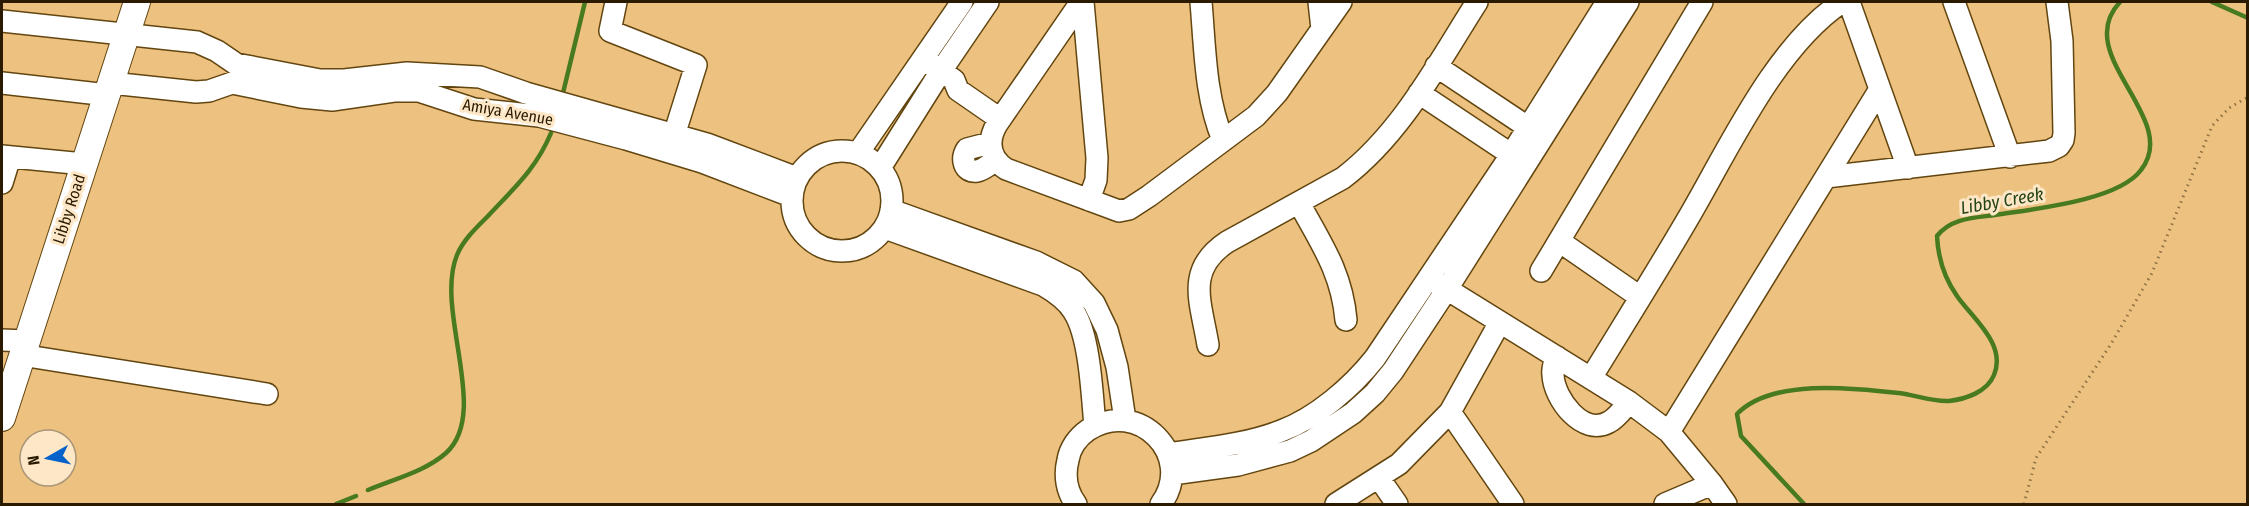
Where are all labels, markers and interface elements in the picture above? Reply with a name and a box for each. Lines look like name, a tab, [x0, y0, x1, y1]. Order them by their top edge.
street label: Amiya Avenue	[461, 95, 555, 129]
street label: Libby Road	[49, 172, 89, 246]
water label: Libby Creek	[1959, 183, 2045, 219]
north arrow	[18, 428, 78, 488]
text: N	[24, 454, 44, 466]

